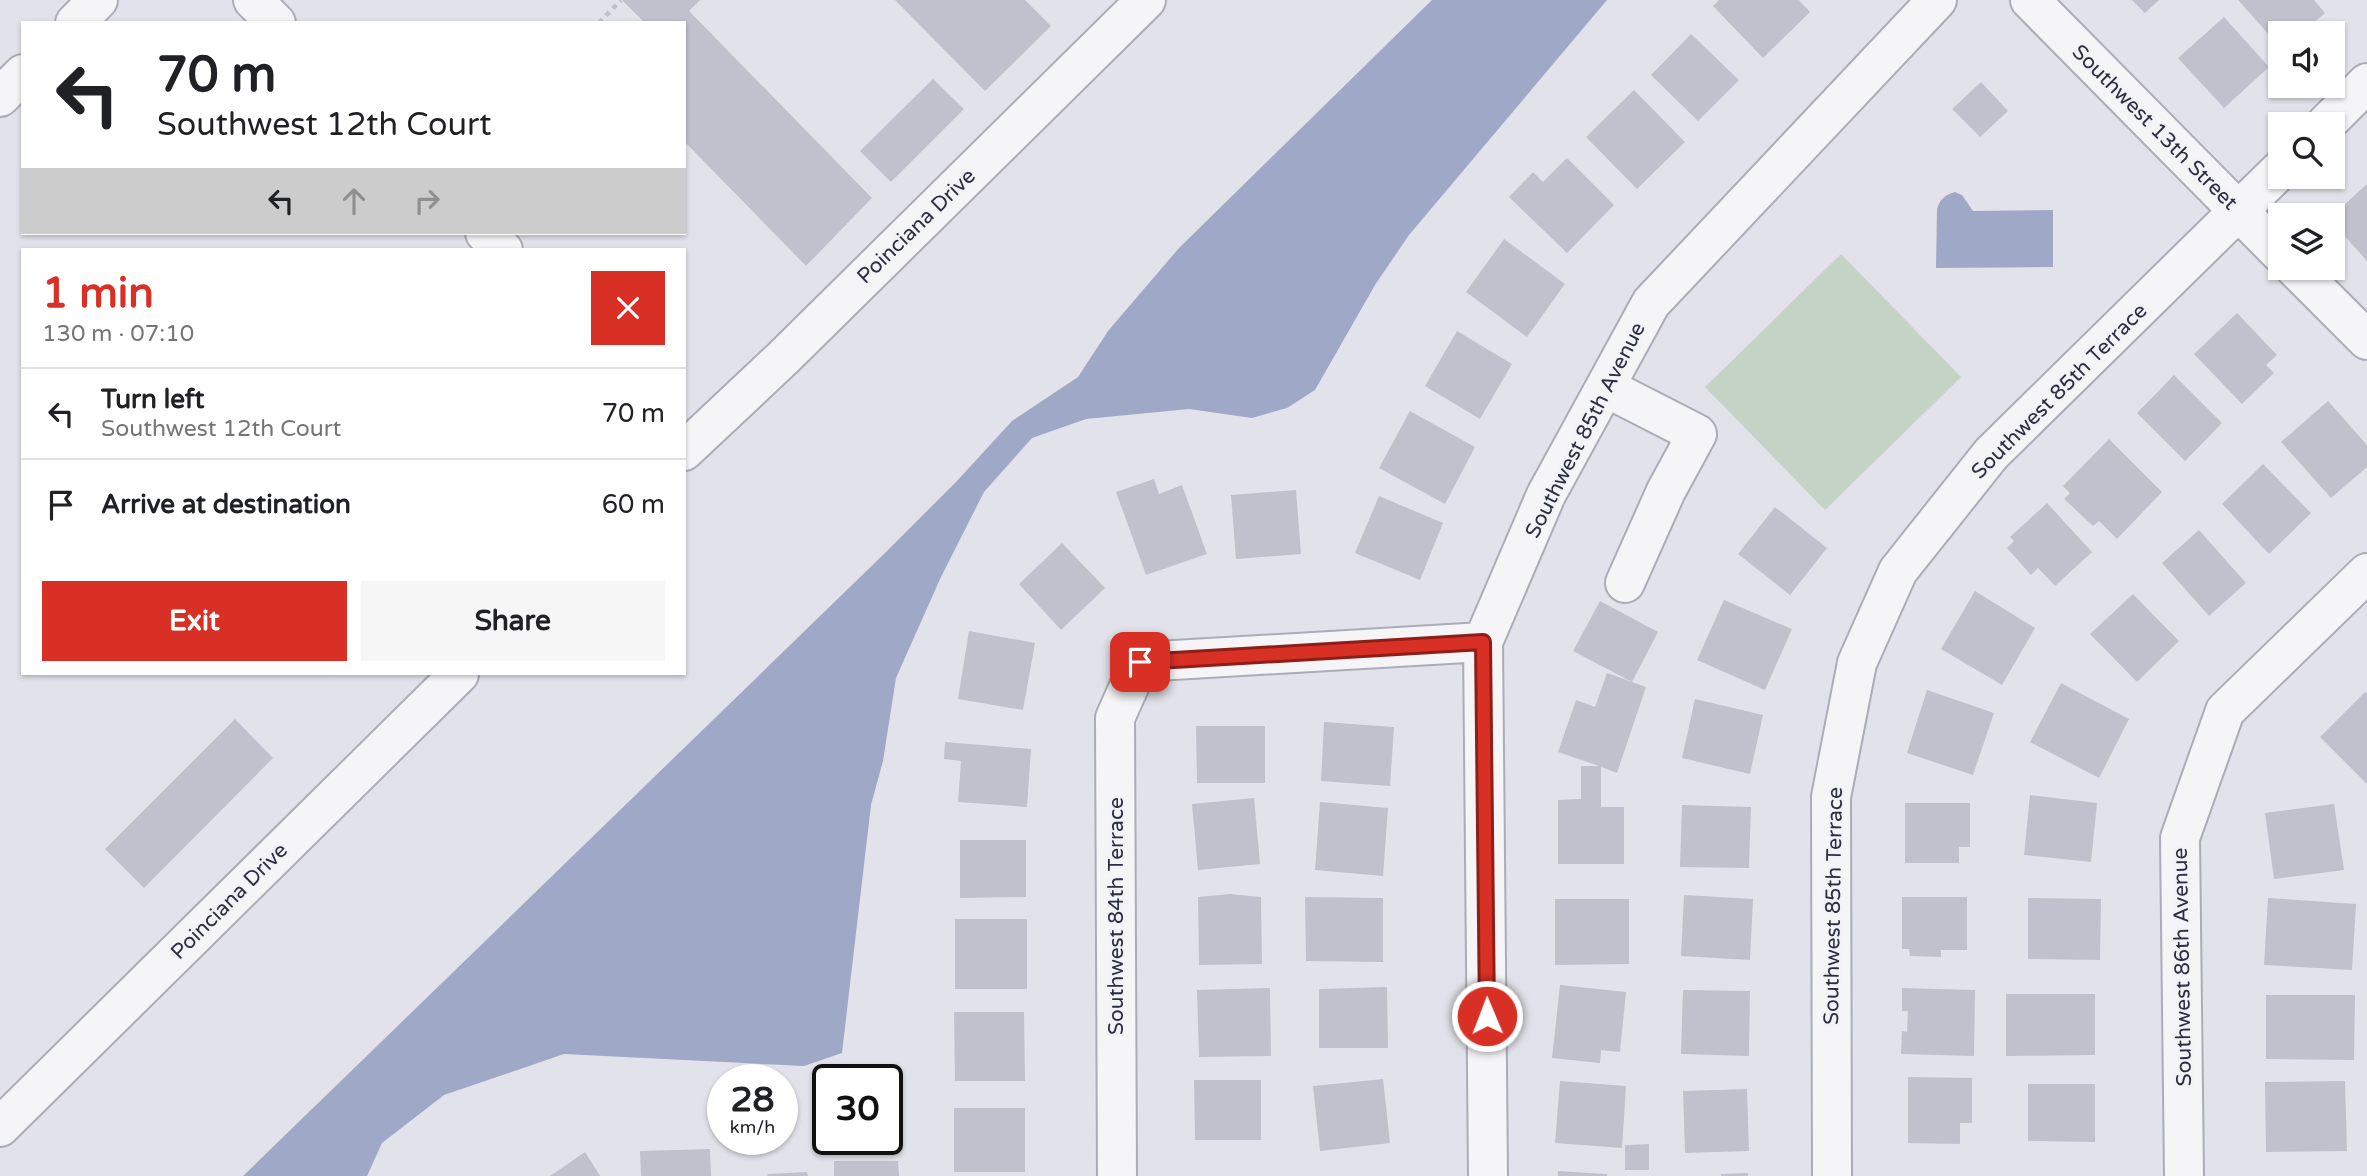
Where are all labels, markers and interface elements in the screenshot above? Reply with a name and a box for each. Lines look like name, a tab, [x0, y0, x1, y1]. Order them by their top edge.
map controls	[2268, 21, 2345, 280]
button: sound	[2268, 21, 2345, 98]
street label: Southwest 13th Street	[2067, 39, 2243, 215]
text: 70 m	[157, 46, 276, 105]
icon: left	[42, 49, 133, 140]
text: Southwest 12th Court	[157, 106, 491, 144]
button: search	[2268, 112, 2345, 189]
street label: Poinciana Drive	[852, 164, 981, 289]
icon: left	[262, 182, 300, 220]
icon: ahead	[335, 182, 373, 220]
icon: right	[408, 182, 446, 220]
button: layers	[2268, 203, 2345, 280]
text: 1 min	[42, 268, 154, 319]
button: close	[591, 271, 665, 345]
street label: Southwest 85th Terrace	[1966, 298, 2152, 484]
street label: Southwest 85th Avenue	[1520, 318, 1651, 542]
text: 130 m · 07:10	[42, 320, 194, 348]
text: Turn left	[101, 384, 204, 415]
icon: left	[42, 395, 80, 433]
text: 70 m	[602, 398, 665, 429]
text: Southwest 12th Court	[101, 415, 341, 443]
icon: arrive	[42, 486, 80, 524]
text: Arrive at destination	[101, 489, 351, 520]
text: 60 m	[602, 489, 665, 520]
button: Exit	[42, 581, 347, 661]
button: Share	[361, 581, 665, 661]
pin	[1110, 632, 1170, 692]
icon: arrive	[1121, 643, 1159, 681]
street label: Southwest 85th Terrace	[1819, 787, 1848, 1025]
street label: Southwest 84th Terrace	[1104, 797, 1129, 1035]
street label: Poinciana Drive	[166, 838, 293, 965]
street label: Southwest 86th Avenue	[2168, 847, 2197, 1087]
position arrow	[1450, 979, 1524, 1053]
speed limit sign: 30	[812, 1064, 903, 1155]
text: 28	[731, 1079, 774, 1121]
text: km/h	[730, 1116, 775, 1138]

